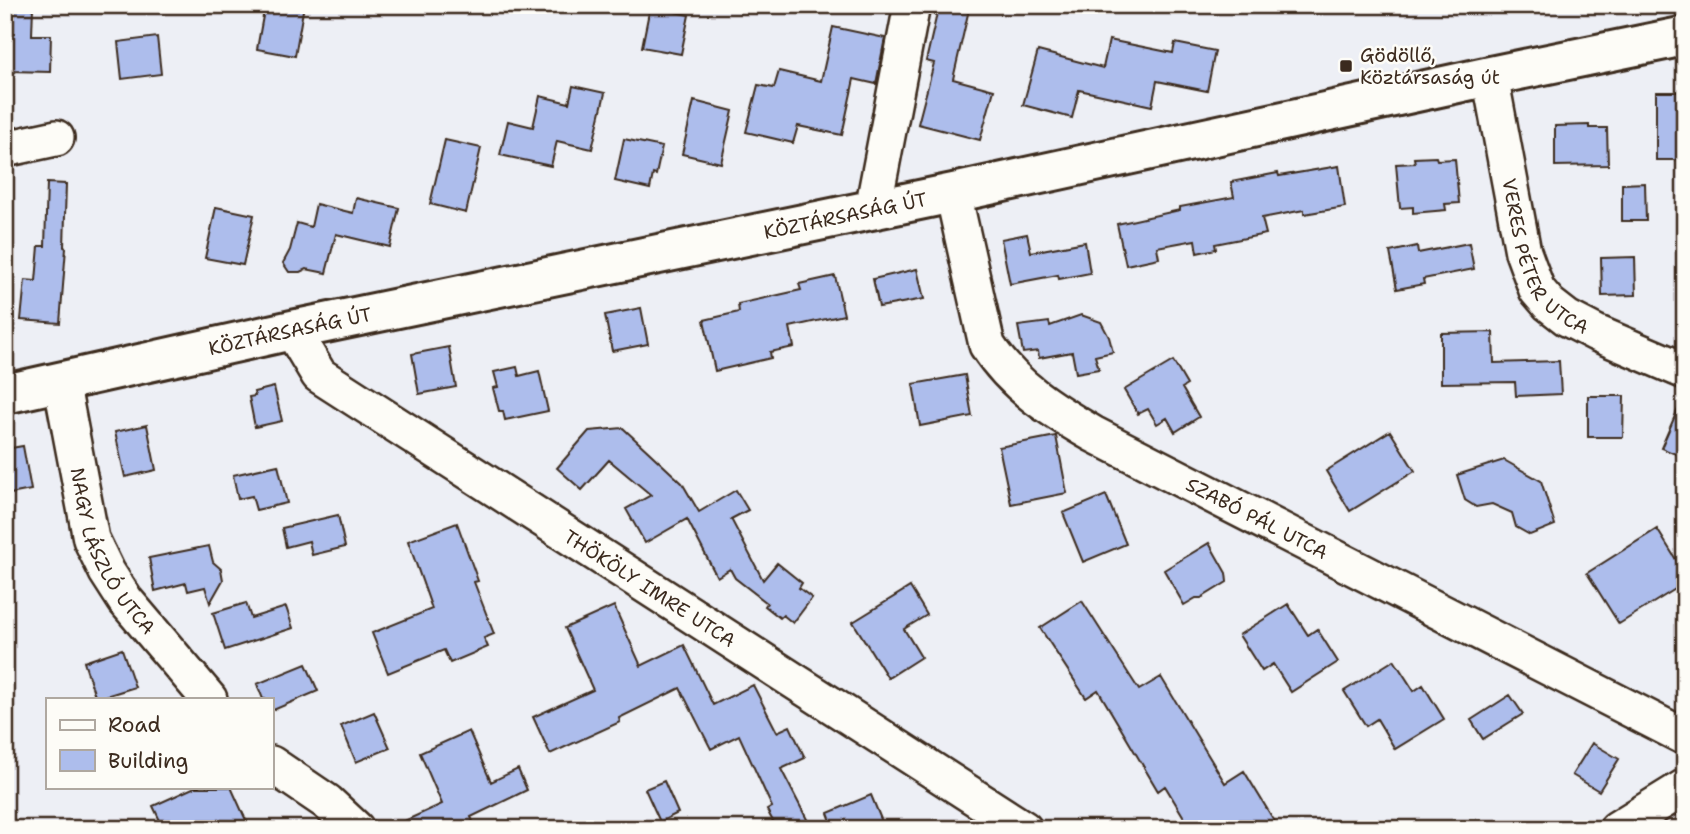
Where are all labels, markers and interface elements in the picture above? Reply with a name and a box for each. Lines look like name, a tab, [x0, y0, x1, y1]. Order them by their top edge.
place label: Gödöllő, Köztársaság út	[1360, 43, 1500, 90]
marker: Gödöllő, Köztársaság út	[1338, 58, 1354, 74]
street label: VERES PÉTER UTCA	[1497, 176, 1593, 340]
street label: KÖZTÁRSASÁG ÚT	[761, 186, 929, 244]
street label: KÖZTÁRSASÁG ÚT	[206, 301, 374, 361]
street label: NAGY LÁSZLÓ UTCA	[65, 465, 161, 640]
street label: SZABÓ PÁL UTCA	[1182, 471, 1332, 565]
street label: THÖKÖLY IMRE UTCA	[559, 524, 741, 653]
legend	[46, 698, 273, 788]
text: Road	[108, 711, 161, 739]
text: Building	[108, 747, 188, 775]

